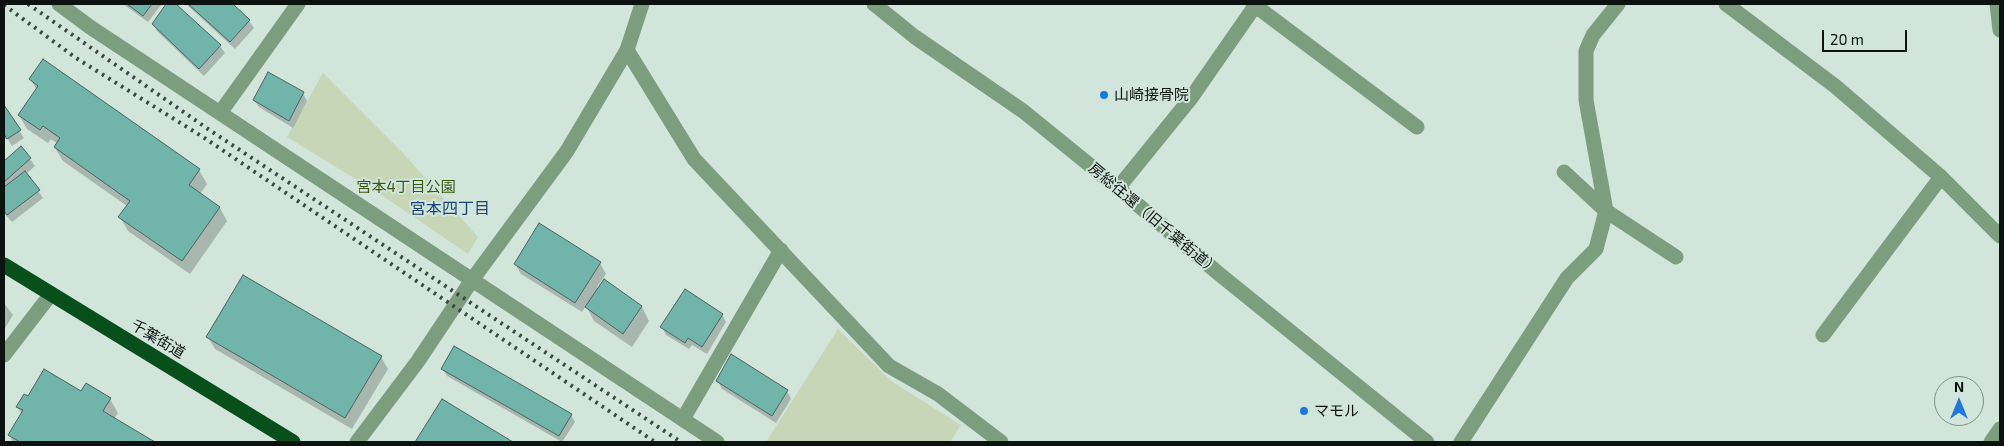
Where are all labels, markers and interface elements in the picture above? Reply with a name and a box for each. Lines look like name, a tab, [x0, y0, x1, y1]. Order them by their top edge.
scale bar	[1824, 20, 1909, 52]
text: 20 m	[1830, 30, 1864, 48]
place label: 山崎接骨院	[1114, 86, 1189, 104]
marker: 山崎接骨院	[1098, 89, 1110, 101]
street label: 房総往還（旧千葉街道）	[1085, 159, 1223, 279]
park label: 宮本4丁目公園	[356, 178, 456, 196]
district label: 宮本四丁目	[410, 199, 490, 219]
street label: 千葉街道	[128, 316, 188, 362]
north arrow	[1934, 376, 1984, 426]
text: N	[1954, 378, 1964, 395]
place label: マモル	[1314, 402, 1359, 420]
marker: マモル	[1298, 405, 1310, 417]

